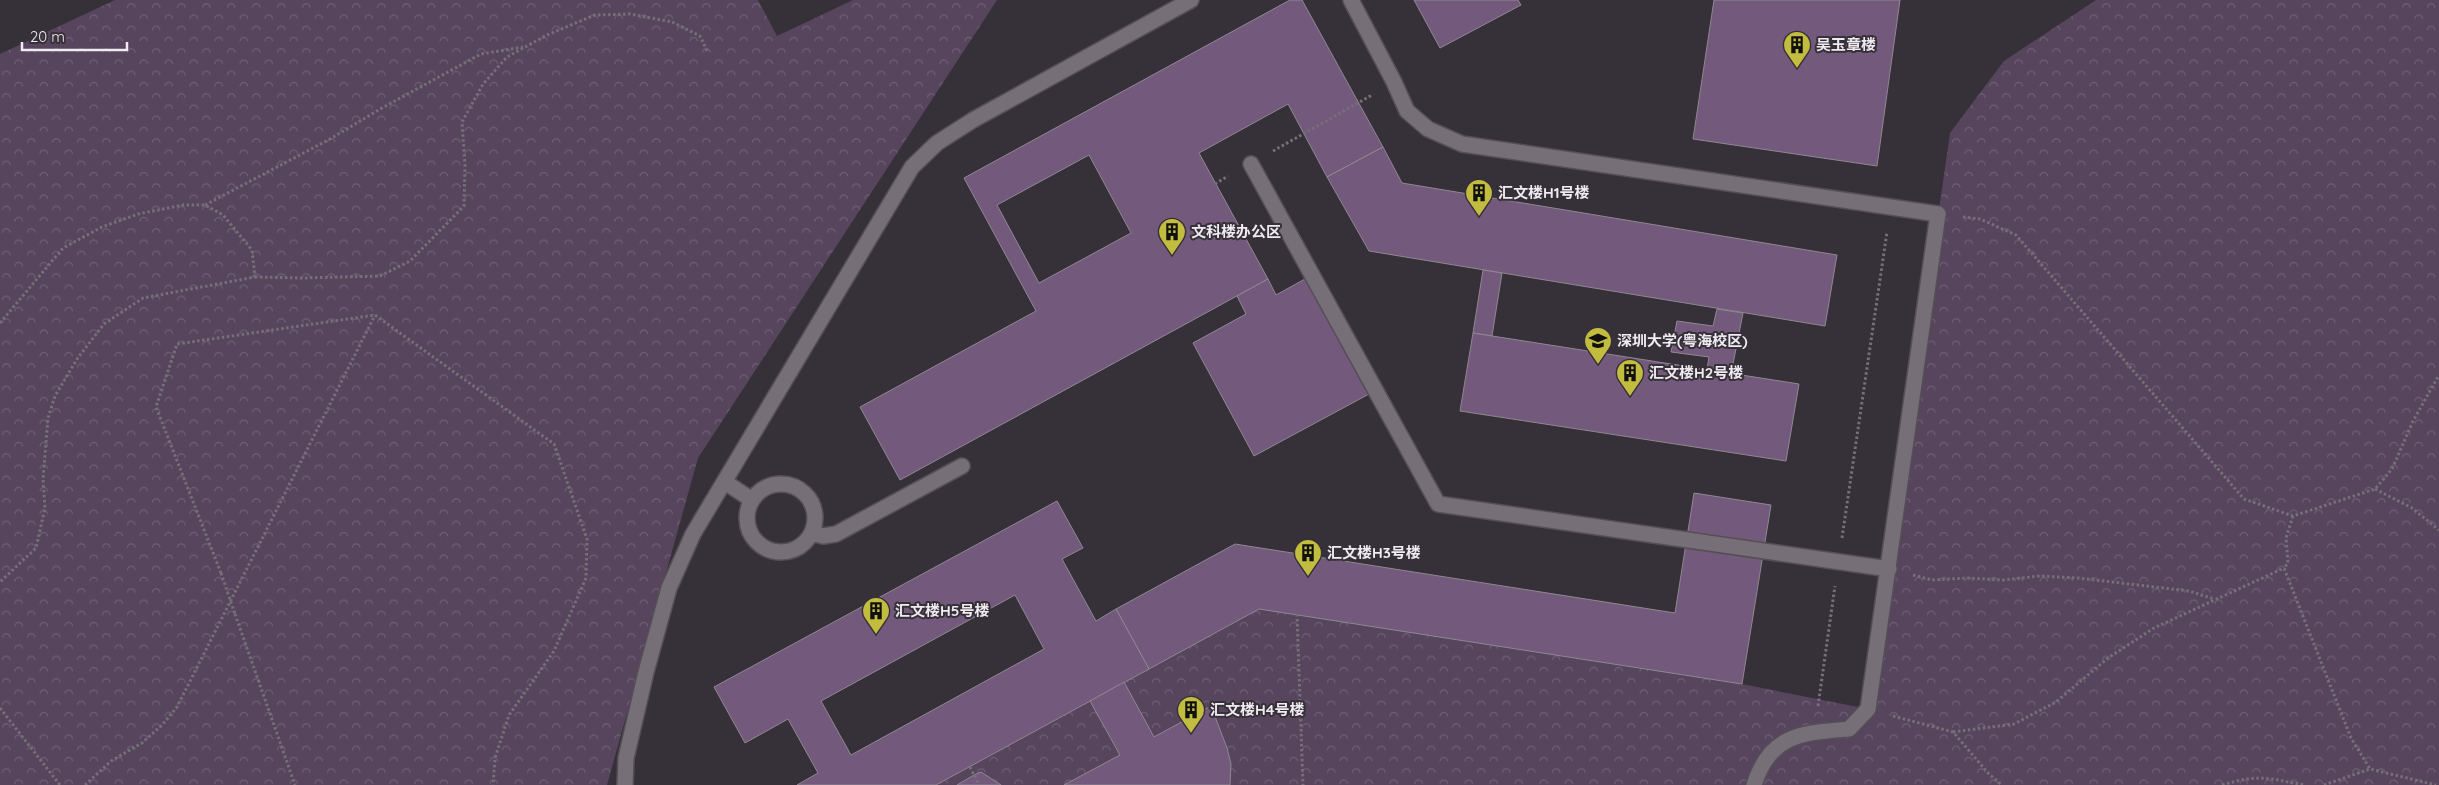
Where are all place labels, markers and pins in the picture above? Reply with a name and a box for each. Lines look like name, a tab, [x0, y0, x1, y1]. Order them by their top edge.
building icon: 吴玉章楼	[1782, 30, 1812, 69]
place label: 吴玉章楼	[1816, 35, 1876, 54]
building icon: 汇文楼H1号楼	[1464, 178, 1494, 217]
place label: 汇文楼H1号楼	[1498, 183, 1590, 202]
building icon: 文科楼办公区	[1157, 217, 1187, 256]
place label: 文科楼办公区	[1191, 222, 1281, 241]
school or university icon: 深圳大学(粤海校区)	[1583, 326, 1613, 365]
place label: 深圳大学(粤海校区)	[1617, 331, 1748, 350]
building icon: 汇文楼H2号楼	[1615, 358, 1645, 397]
place label: 汇文楼H2号楼	[1649, 363, 1743, 382]
building icon: 汇文楼H3号楼	[1293, 538, 1323, 577]
place label: 汇文楼H3号楼	[1327, 543, 1421, 562]
building icon: 汇文楼H5号楼	[861, 596, 891, 635]
place label: 汇文楼H5号楼	[895, 601, 989, 620]
building icon: 汇文楼H4号楼	[1176, 695, 1206, 734]
place label: 汇文楼H4号楼	[1210, 700, 1305, 719]

